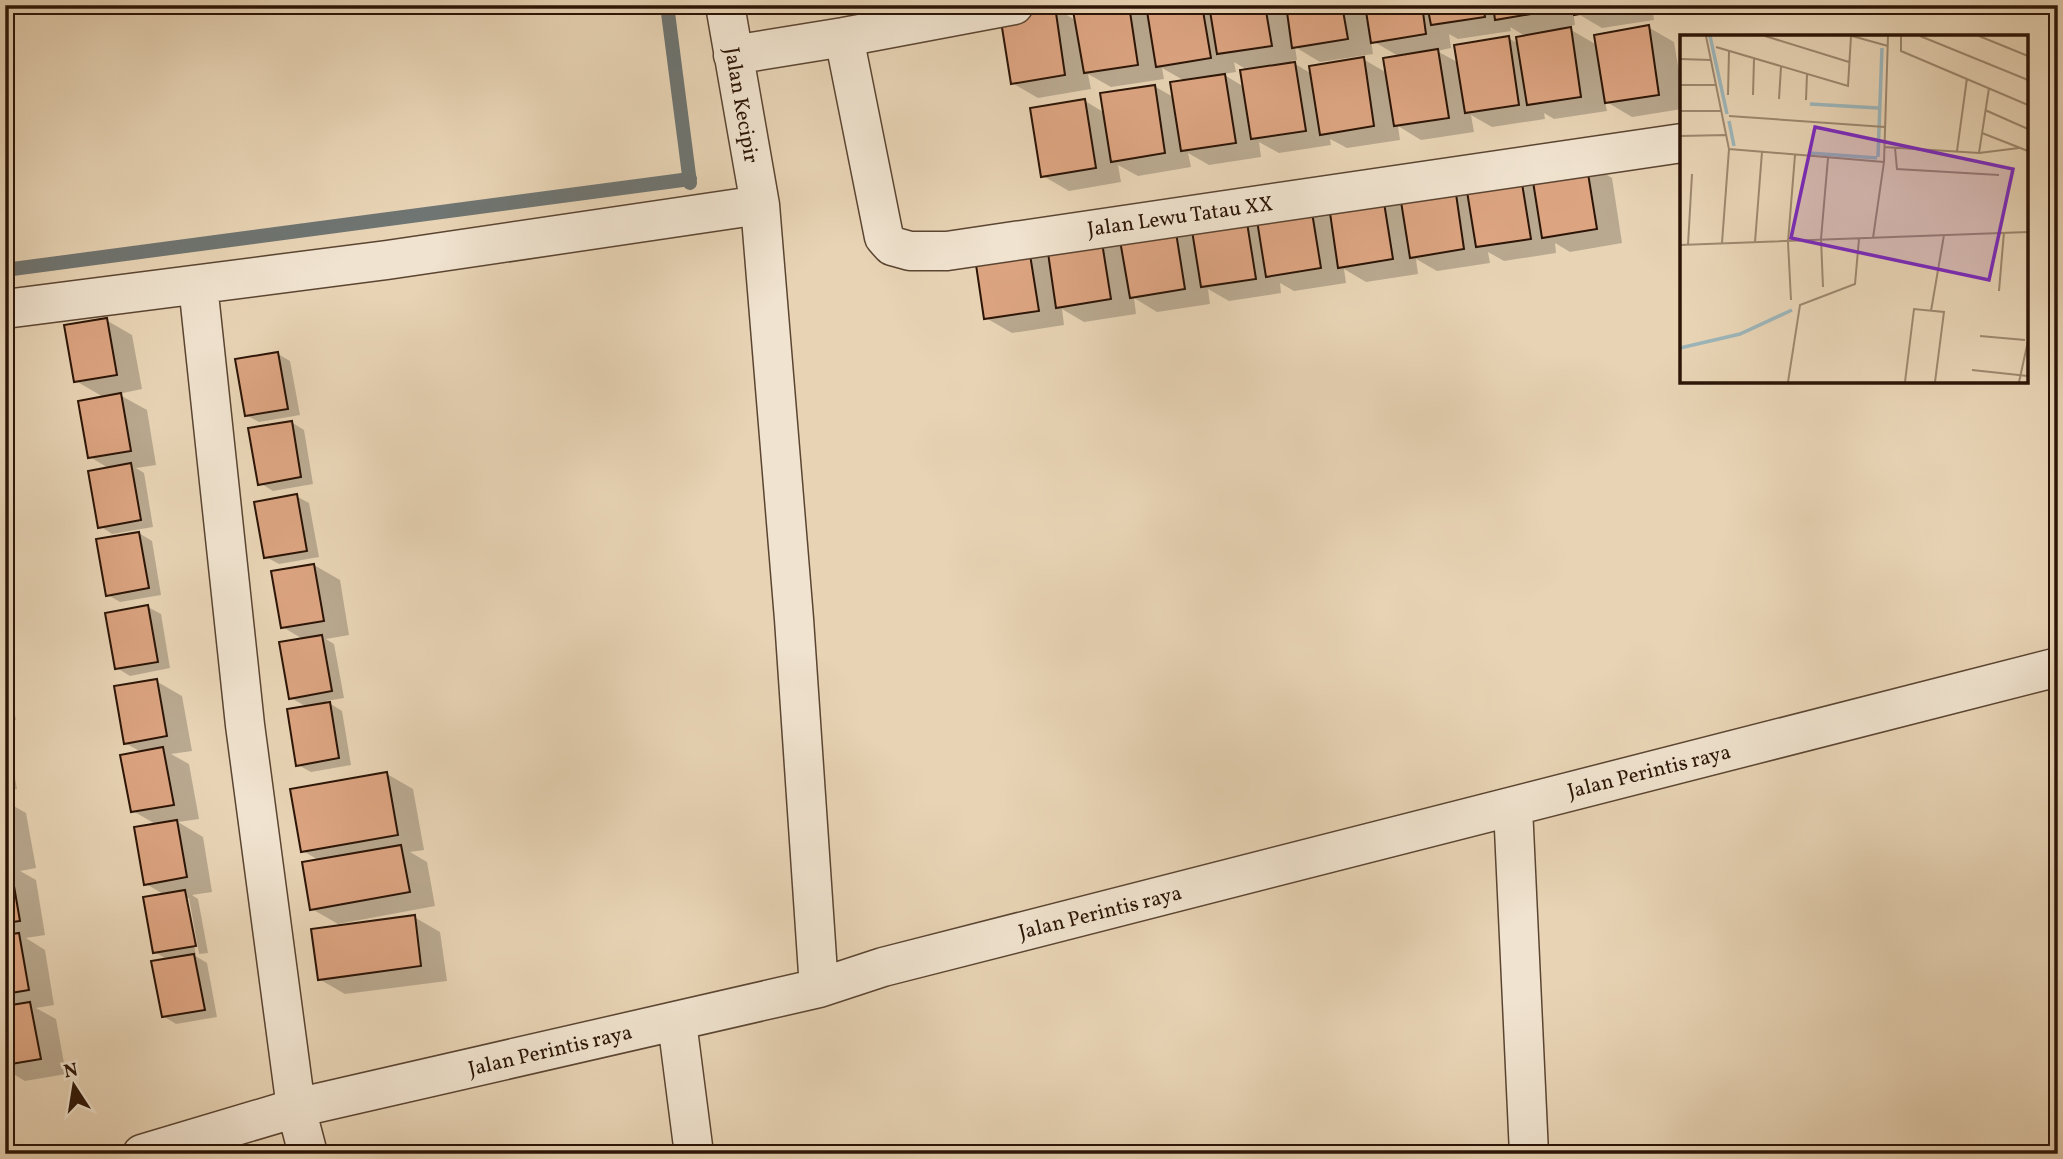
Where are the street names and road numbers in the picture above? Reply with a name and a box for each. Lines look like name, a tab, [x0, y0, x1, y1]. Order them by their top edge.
street label: Jalan Kecipir	[716, 45, 765, 166]
street label: Jalan Lewu Tatau XX	[1086, 190, 1275, 245]
street label: Jalan Perintis raya	[1565, 738, 1734, 807]
street label: Jalan Perintis raya	[1016, 879, 1185, 948]
street label: Jalan Perintis raya	[465, 1018, 635, 1084]

